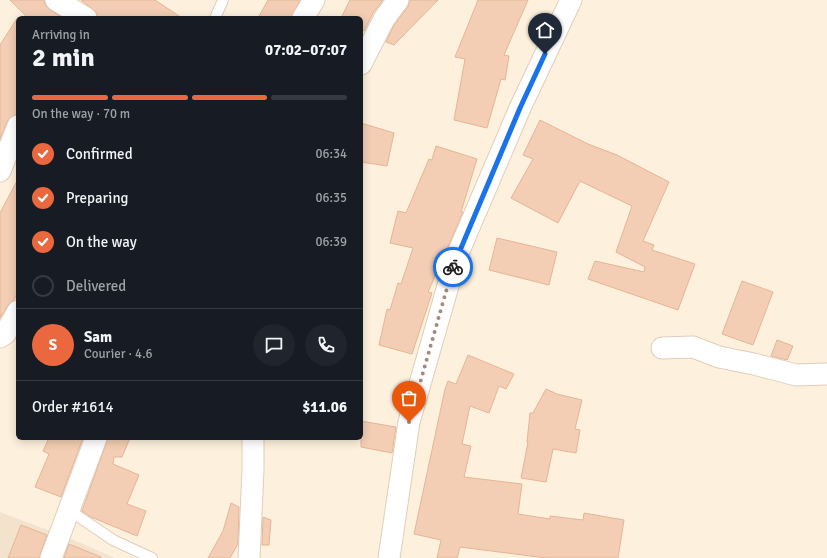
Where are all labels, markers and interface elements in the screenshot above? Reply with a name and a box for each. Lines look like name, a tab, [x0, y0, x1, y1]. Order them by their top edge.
pin	[528, 13, 562, 54]
icon: home	[534, 19, 556, 41]
text: Arriving in	[32, 27, 90, 43]
text: 07:02–07:07	[265, 41, 347, 59]
text: 2 min	[32, 42, 95, 74]
text: On the way · 70 m	[32, 106, 130, 122]
icon: check	[32, 143, 54, 165]
text: Confirmed	[66, 145, 133, 163]
text: 06:34	[315, 146, 347, 162]
icon: check	[32, 187, 54, 209]
text: Preparing	[66, 189, 129, 207]
text: 06:35	[315, 190, 347, 206]
icon: check	[32, 231, 54, 253]
text: On the way	[66, 233, 137, 251]
text: 06:39	[315, 234, 347, 250]
courier	[433, 247, 473, 287]
icon: bike	[442, 256, 464, 278]
text: Delivered	[66, 277, 126, 295]
button: chat	[253, 324, 295, 366]
button: phone	[305, 324, 347, 366]
text: Sam	[84, 328, 112, 346]
text: S	[49, 336, 57, 354]
text: Courier · 4.6	[84, 346, 153, 362]
pin	[392, 381, 426, 422]
icon: bag	[398, 387, 420, 409]
text: Order #1614	[32, 398, 114, 416]
text: $11.06	[302, 398, 347, 416]

